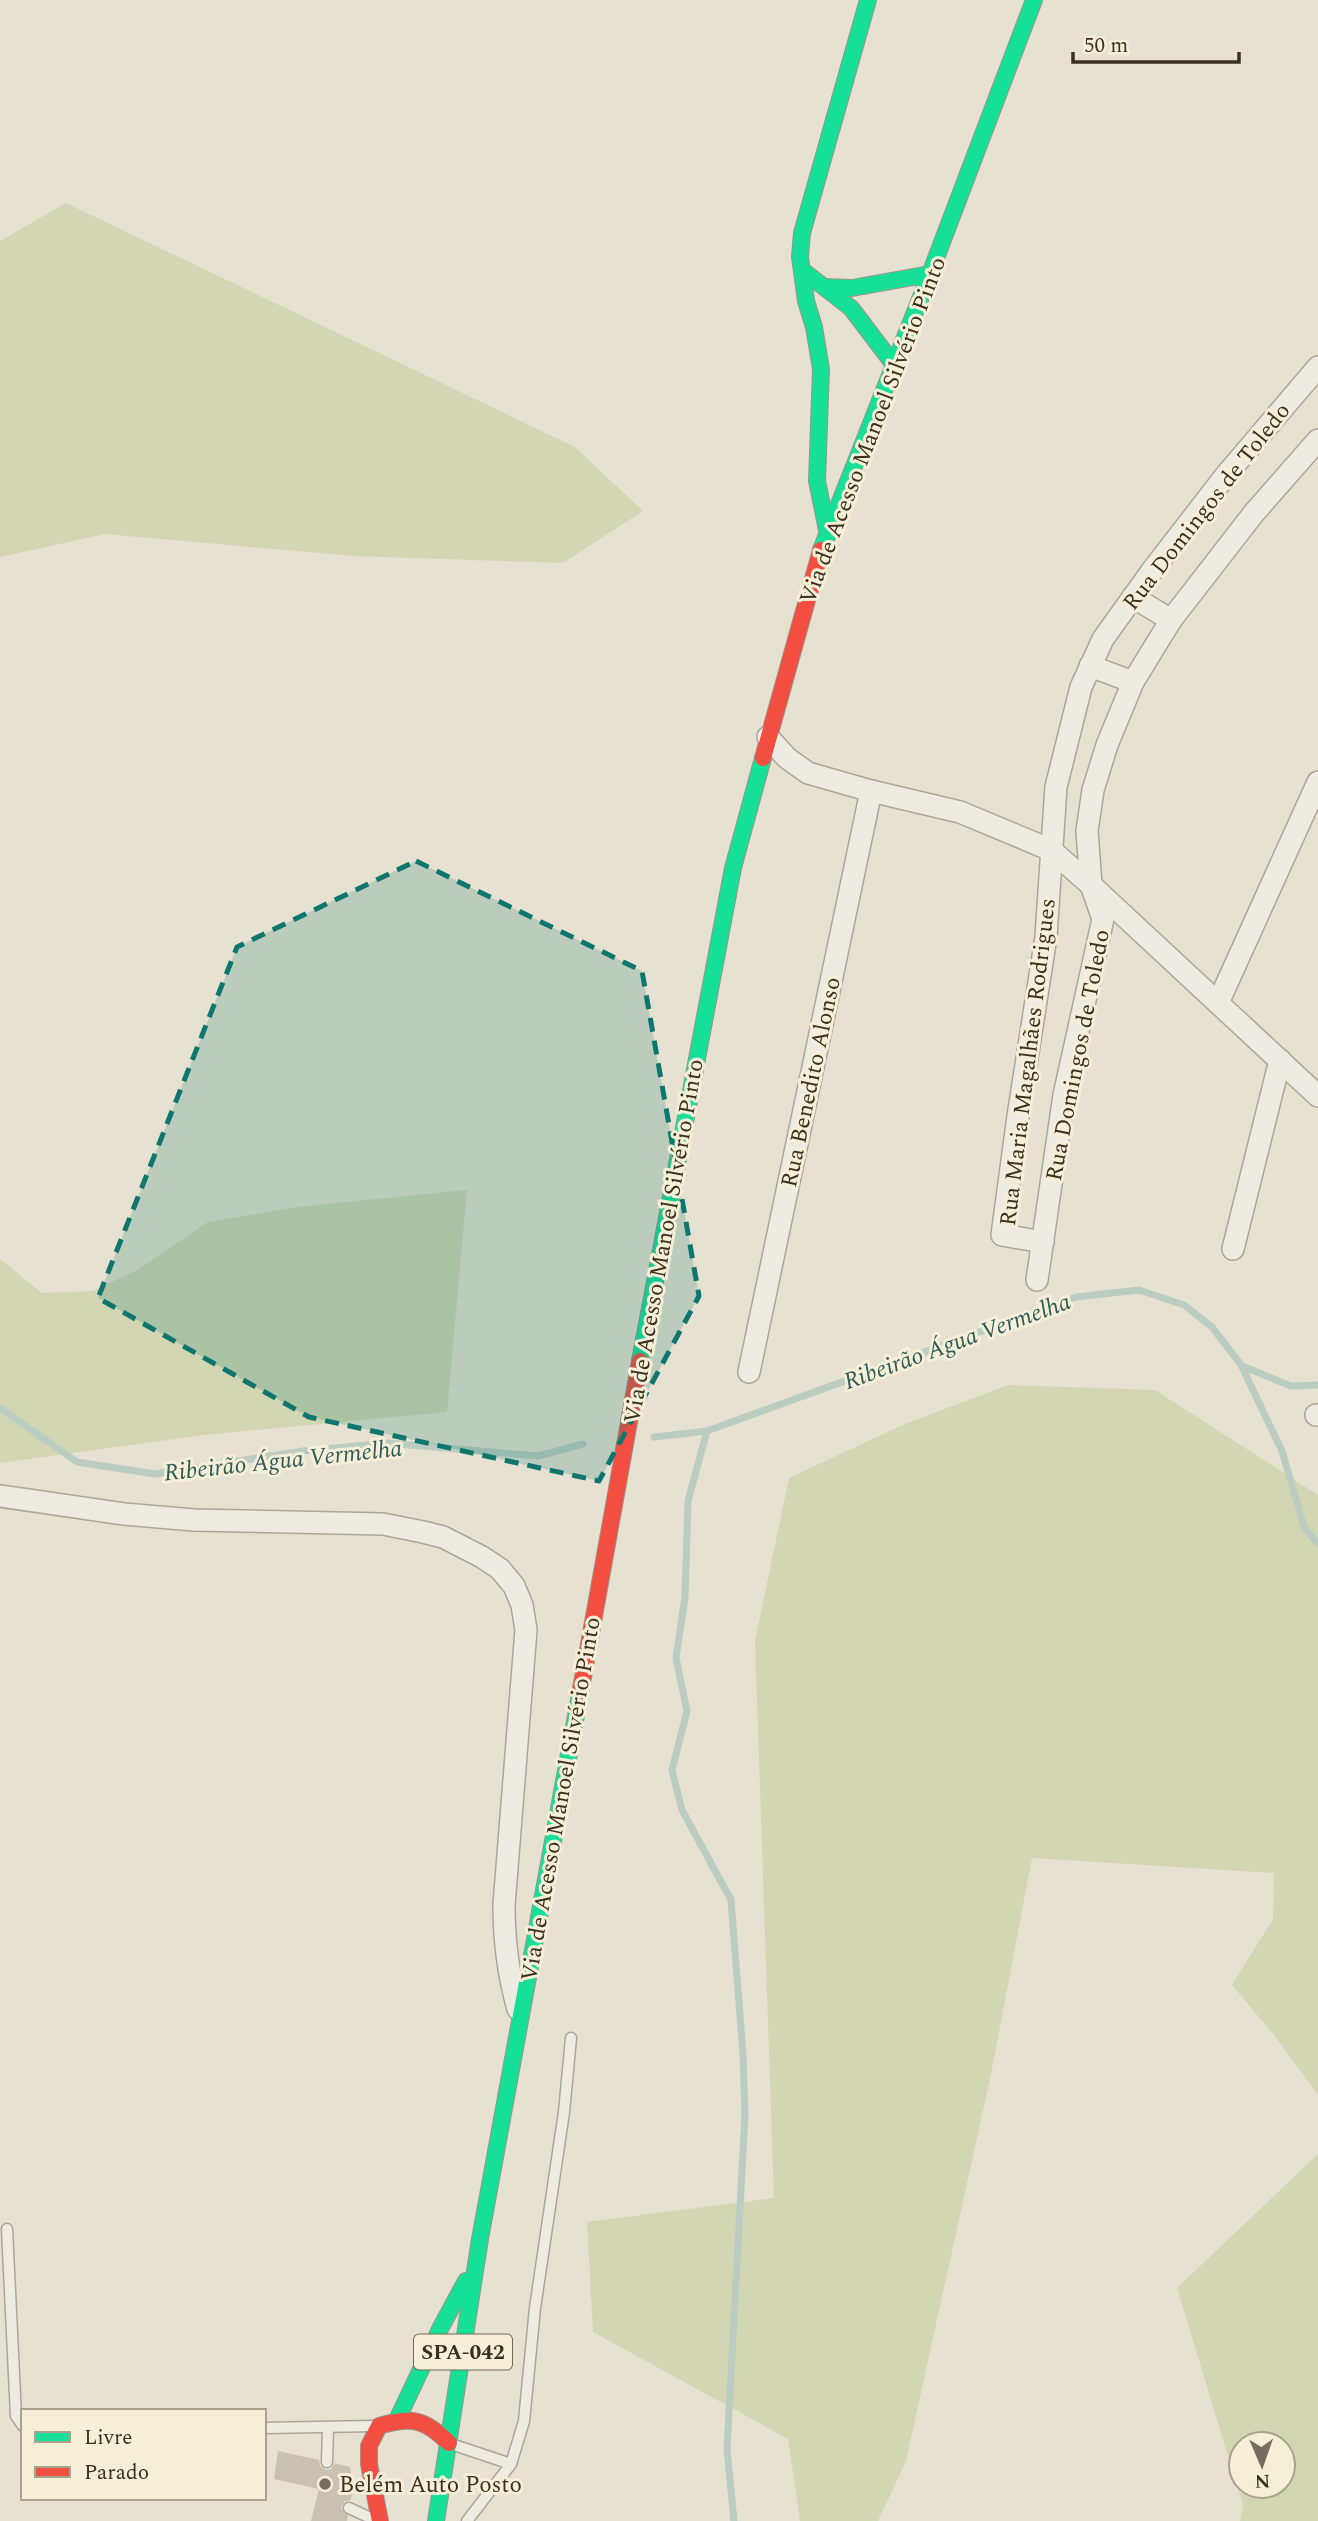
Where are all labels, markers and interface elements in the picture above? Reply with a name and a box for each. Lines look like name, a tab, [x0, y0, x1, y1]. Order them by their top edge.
scale bar	[1073, 21, 1239, 65]
text: 50 m	[1084, 30, 1128, 62]
street label: Via de Acesso Manoel Silvério Pinto	[791, 252, 956, 609]
street label: Rua Domingos de Toledo	[1115, 395, 1300, 618]
street label: Rua Maria Magalhães Rodrigues	[991, 896, 1066, 1228]
street label: Rua Domingos de Toledo	[1037, 926, 1120, 1184]
street label: Rua Benedito Alonso	[772, 974, 851, 1191]
street label: Via de Acesso Manoel Silvério Pinto	[615, 1056, 714, 1426]
water label: Ribeirão Água Vermelha	[839, 1284, 1076, 1400]
water label: Ribeirão Água Vermelha	[162, 1431, 404, 1491]
street label: Via de Acesso Manoel Silvério Pinto	[512, 1614, 611, 1984]
road number: SPA-042	[414, 2334, 512, 2370]
legend	[21, 2409, 266, 2500]
text: Livre	[84, 2422, 132, 2454]
north arrow	[1227, 2430, 1297, 2500]
text: Parado	[84, 2457, 149, 2489]
text: N	[1254, 2466, 1271, 2495]
place label: Belém Auto Posto	[339, 2468, 522, 2503]
marker: Belém Auto Posto	[317, 2476, 333, 2492]

